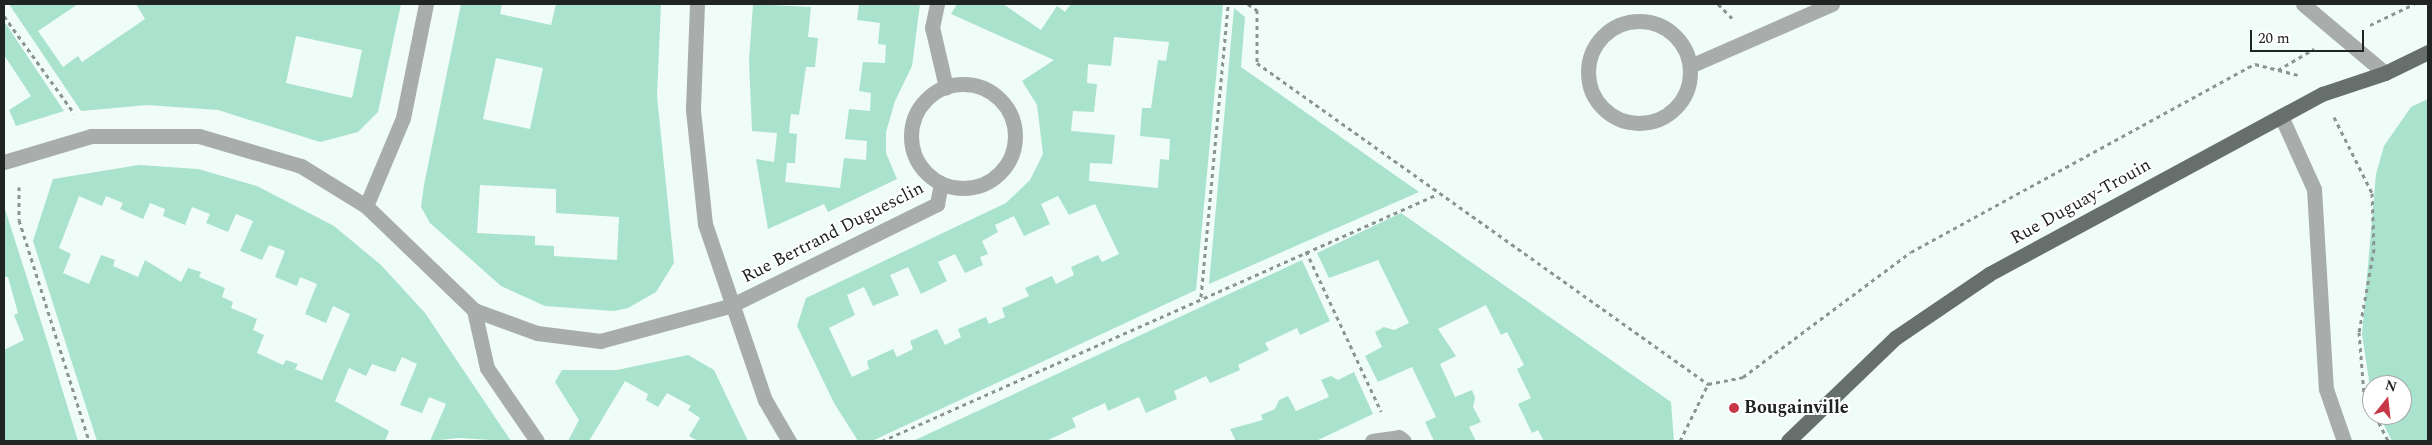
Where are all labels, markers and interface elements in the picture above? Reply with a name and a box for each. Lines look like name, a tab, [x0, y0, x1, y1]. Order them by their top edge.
scale bar	[2252, 20, 2366, 52]
text: 20 m	[2258, 27, 2290, 50]
street label: Rue Duguay-Trouin	[2007, 154, 2155, 250]
street label: Rue Bertrand Duguesclin	[738, 178, 928, 288]
text: N	[2383, 374, 2399, 398]
north arrow	[2362, 375, 2412, 425]
place label: Bougainville	[1744, 397, 1849, 419]
marker: Bougainville	[1728, 402, 1740, 414]

